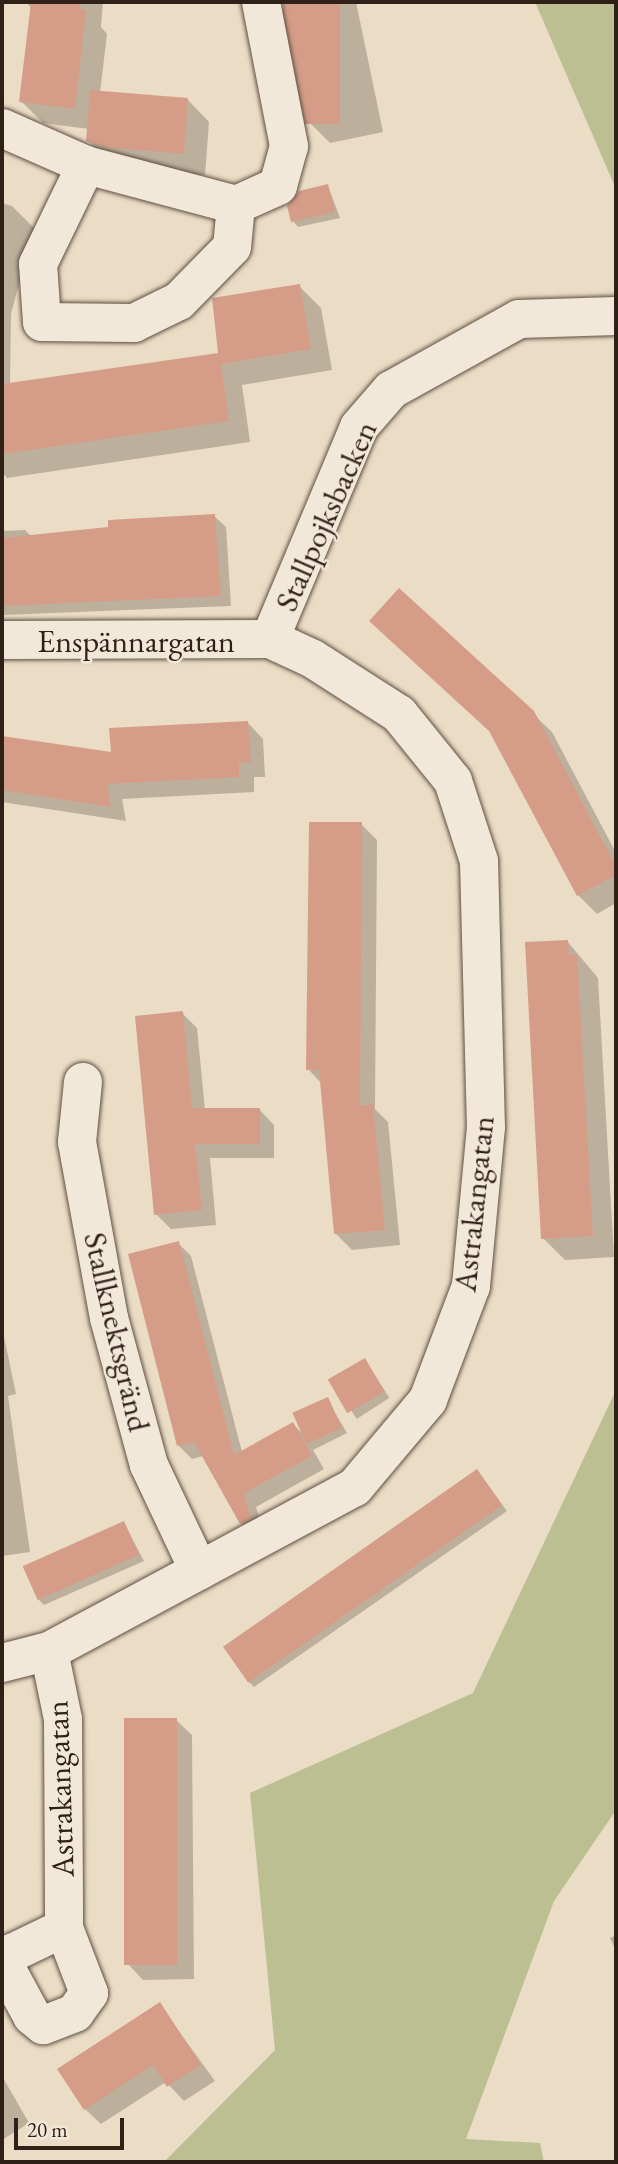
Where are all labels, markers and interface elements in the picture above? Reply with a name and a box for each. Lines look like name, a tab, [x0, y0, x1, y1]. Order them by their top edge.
street label: Stallpojksbacken	[267, 415, 385, 617]
street label: Enspännargatan	[37, 622, 235, 660]
street label: Astrakangatan	[446, 1114, 502, 1294]
street label: Stallknektsgränd	[75, 1229, 159, 1435]
street label: Astrakangatan	[38, 1700, 82, 1878]
scale bar	[18, 2104, 128, 2148]
text: 20 m	[27, 2116, 68, 2143]

